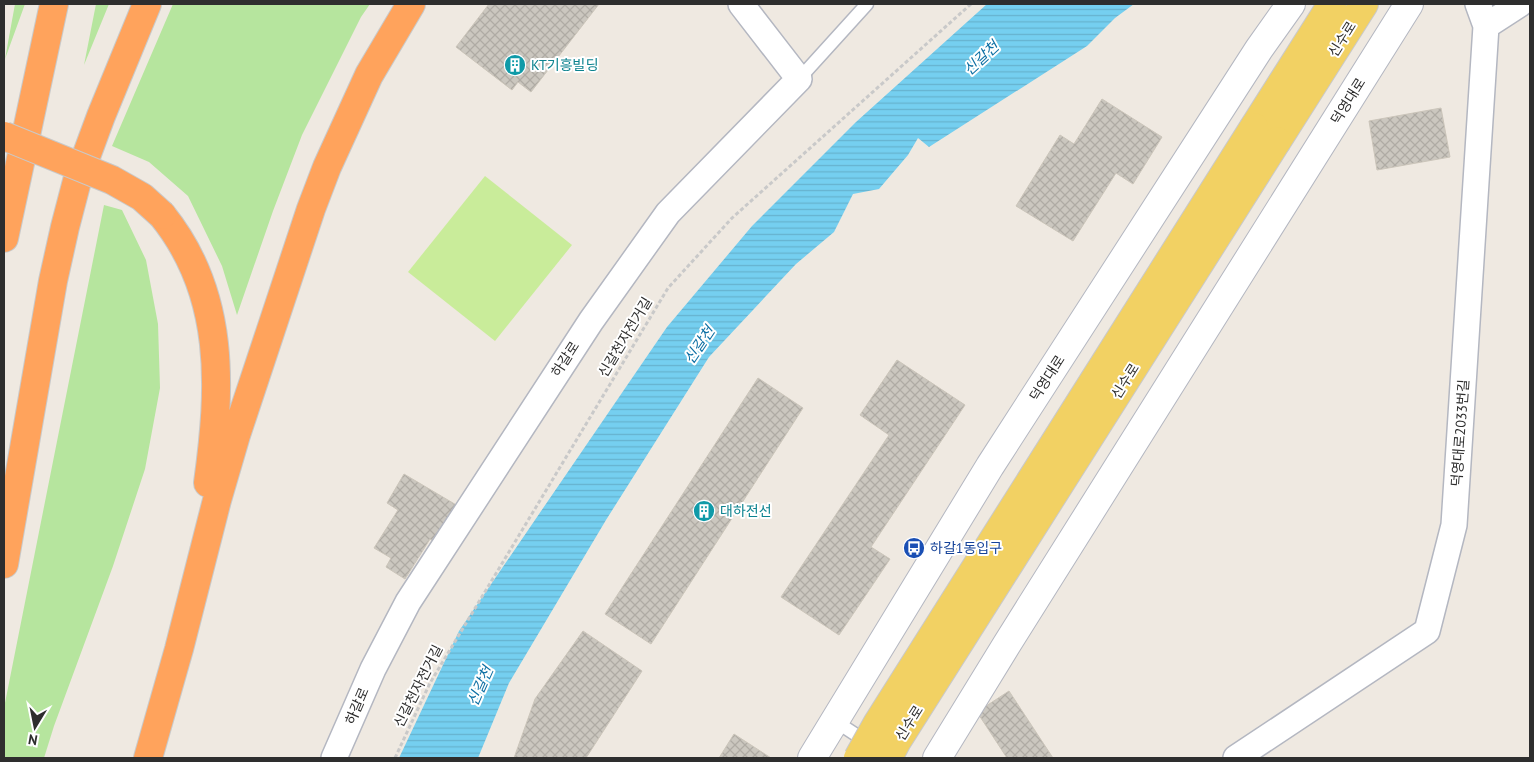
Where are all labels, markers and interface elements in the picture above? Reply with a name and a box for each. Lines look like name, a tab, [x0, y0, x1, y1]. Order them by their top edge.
street label: 신수로	[1324, 18, 1360, 60]
water label: 신갈천	[959, 35, 1004, 79]
building icon: KT기흥빌딩	[503, 53, 527, 77]
place label: KT기흥빌딩	[531, 56, 598, 74]
street label: 덕영대로	[1327, 74, 1369, 128]
street label: 신갈천자전거길	[594, 294, 656, 380]
water label: 신갈천	[680, 321, 720, 367]
street label: 하갈로	[547, 338, 583, 380]
street label: 덕영대로	[1025, 351, 1069, 405]
street label: 신수로	[1107, 360, 1143, 402]
street label: 덕영대로2033번길	[1447, 379, 1473, 487]
building icon: 대하전선	[692, 499, 716, 523]
place label: 대하전선	[720, 502, 772, 520]
bus stop icon: 하갈1동입구	[902, 536, 926, 560]
place label: 하갈1동입구	[930, 539, 1002, 557]
street label: 신갈천자전거길	[390, 642, 446, 730]
water label: 신갈천	[463, 661, 498, 709]
street label: 하갈로	[341, 685, 373, 727]
north arrow	[10, 702, 60, 752]
street label: 신수로	[891, 702, 927, 744]
text: N	[27, 730, 39, 749]

